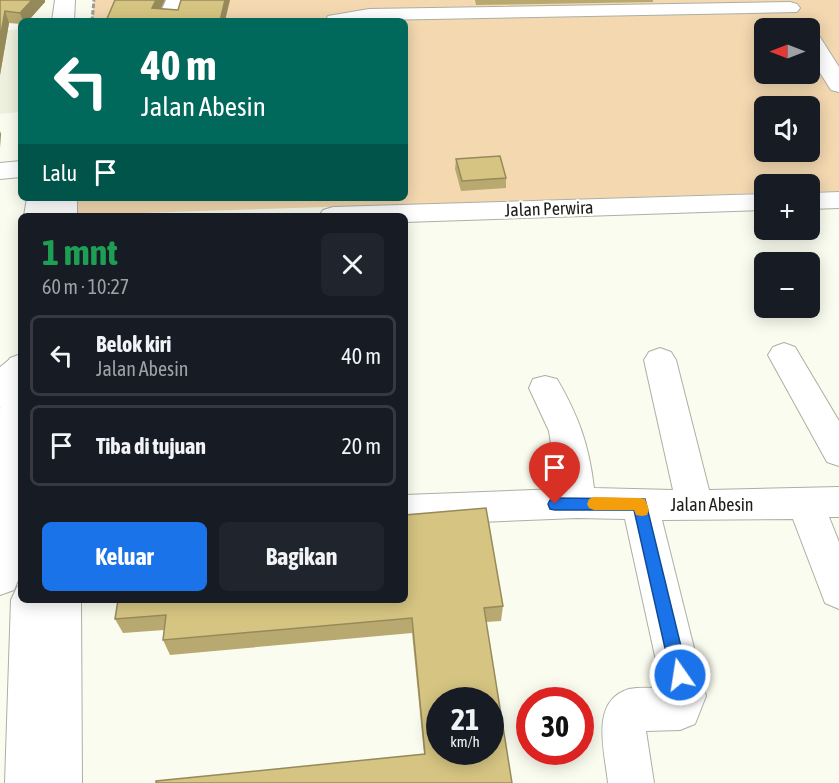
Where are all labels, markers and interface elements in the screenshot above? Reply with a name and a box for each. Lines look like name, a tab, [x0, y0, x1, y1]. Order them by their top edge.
north arrow	[754, 18, 820, 84]
map controls	[754, 18, 820, 318]
text: 40 m	[141, 41, 216, 89]
icon: left	[42, 42, 120, 120]
text: Jalan Abesin	[141, 91, 266, 122]
button: sound	[754, 96, 820, 162]
icon: arrive	[89, 156, 122, 189]
text: Lalu	[42, 160, 77, 186]
button: +	[754, 174, 820, 240]
street label: Jalan Perwira	[504, 196, 594, 221]
text: 1 mnt	[42, 231, 118, 273]
button: close	[321, 233, 384, 296]
button: −	[754, 252, 820, 318]
text: 60 m · 10:27	[42, 275, 129, 298]
text: Belok kiri	[96, 331, 171, 357]
icon: left	[45, 339, 78, 372]
text: 40 m	[341, 343, 381, 369]
text: Jalan Abesin	[96, 357, 188, 380]
icon: arrive	[45, 429, 78, 462]
text: Tiba di tujuan	[96, 433, 206, 459]
text: 20 m	[341, 433, 381, 459]
pin	[529, 442, 580, 504]
icon: arrive	[538, 451, 571, 484]
street label: Jalan Abesin	[670, 494, 754, 515]
button: Keluar	[42, 522, 207, 591]
button: Bagikan	[219, 522, 384, 591]
position arrow	[648, 643, 712, 707]
speed limit sign: 30	[516, 687, 594, 765]
text: 21	[451, 702, 479, 736]
text: km/h	[450, 733, 480, 750]

